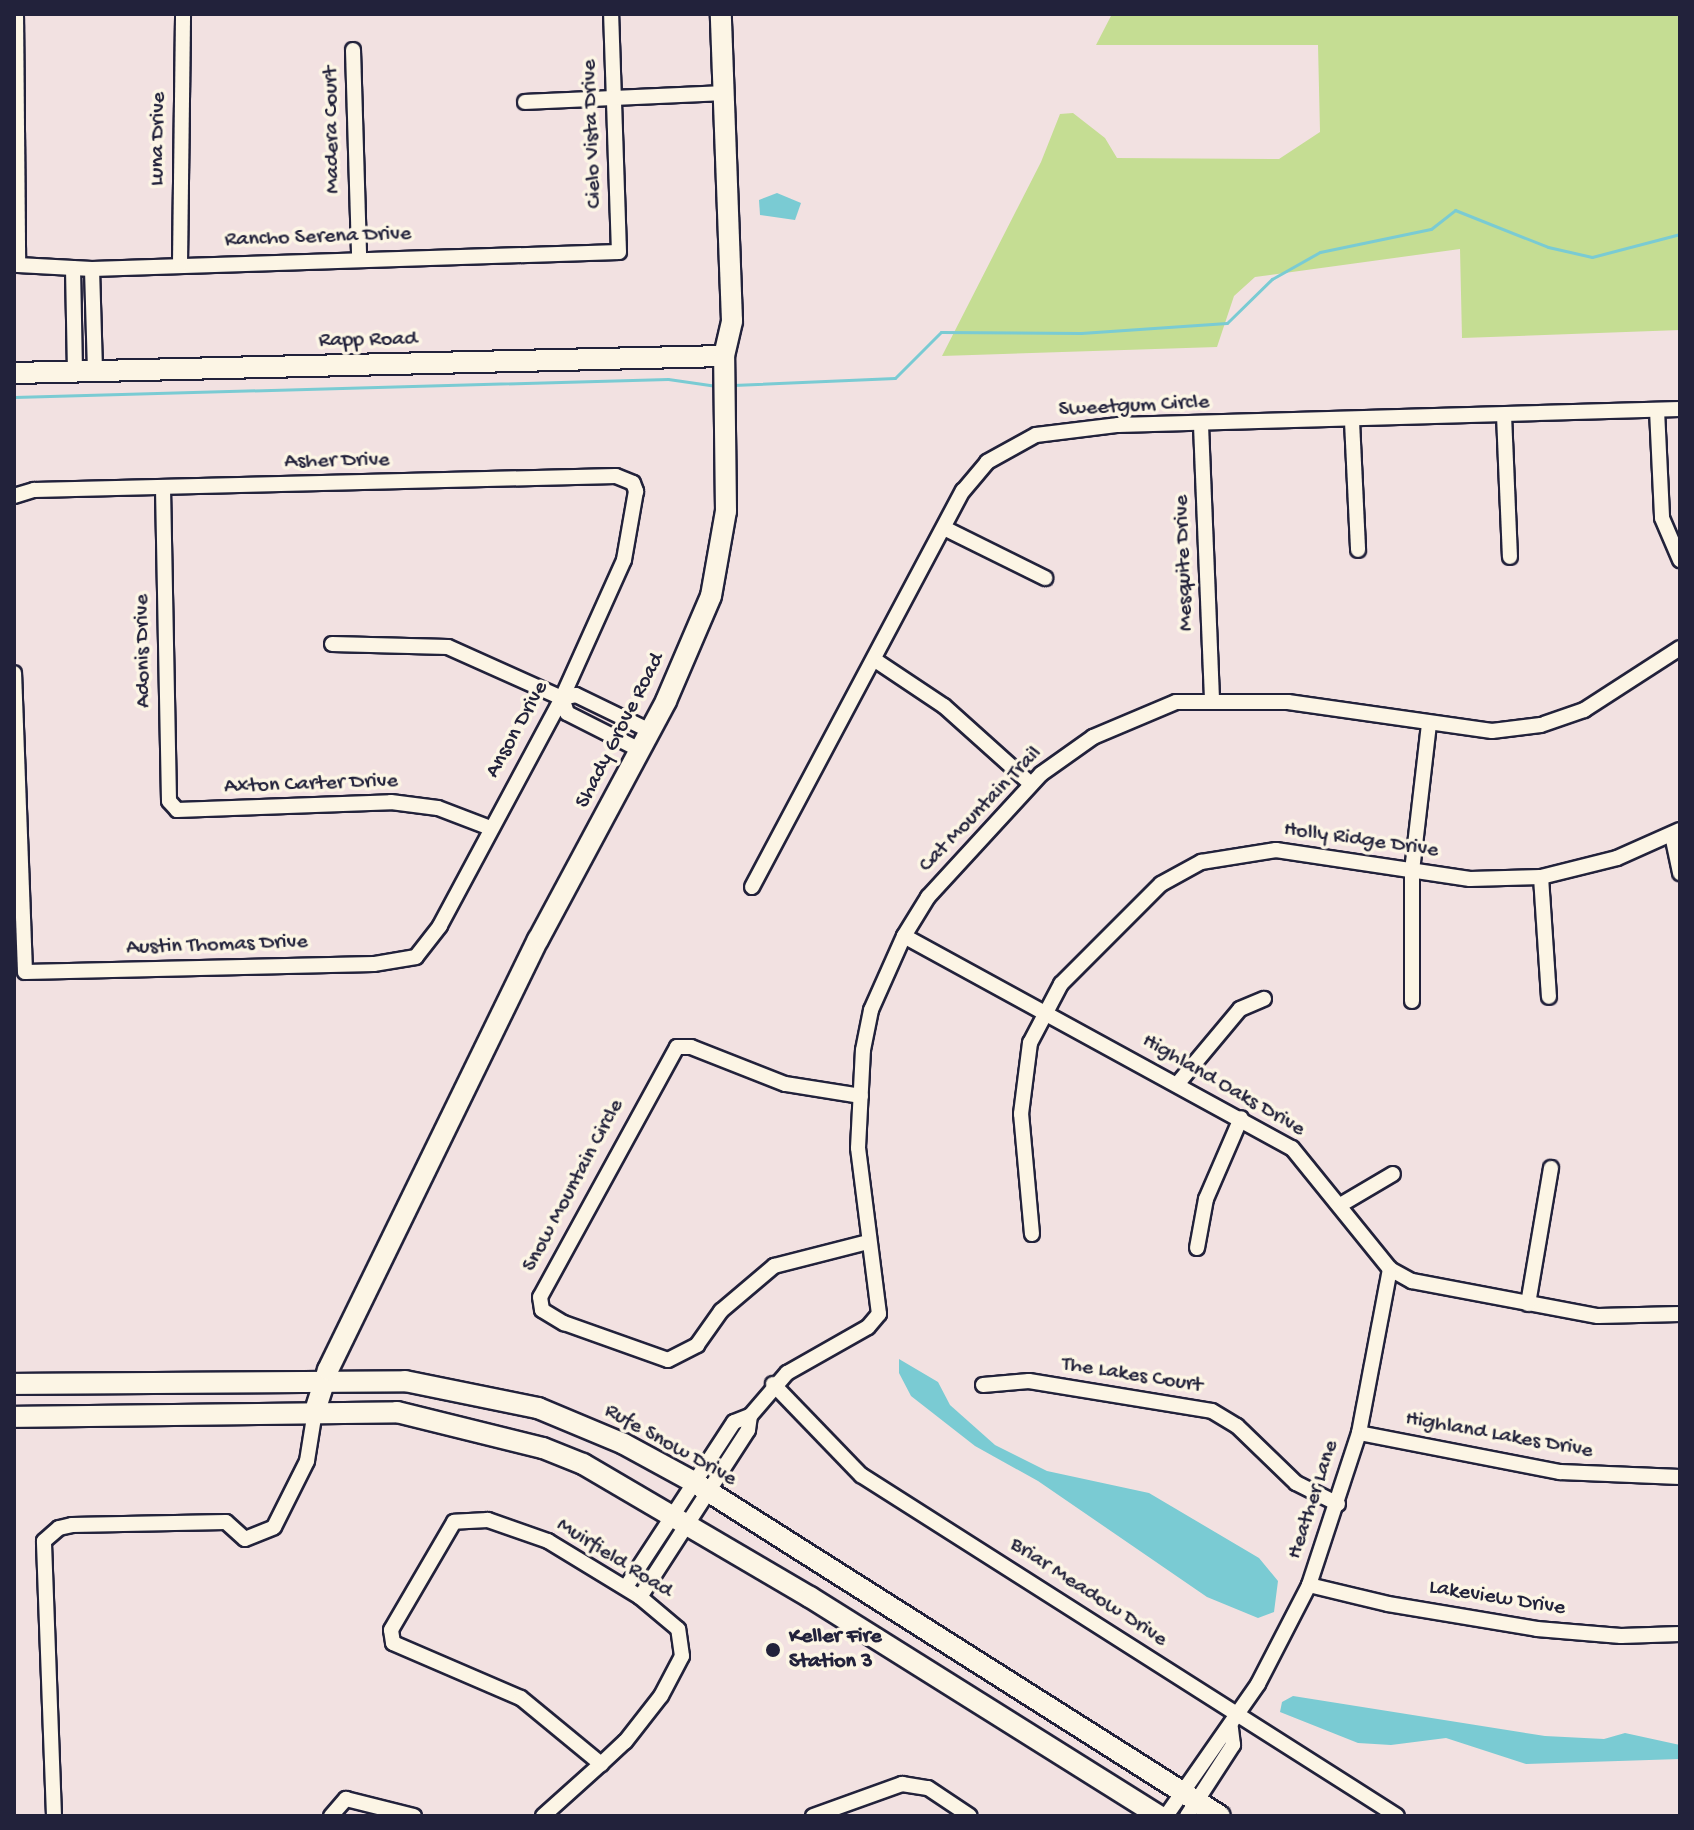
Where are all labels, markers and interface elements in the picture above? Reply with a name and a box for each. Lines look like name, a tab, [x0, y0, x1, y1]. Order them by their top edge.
street label: Cielo Vista Drive	[577, 59, 609, 209]
street label: Madera Court	[319, 66, 347, 194]
street label: Luna Drive	[145, 92, 173, 186]
street label: Rancho Serena Drive	[224, 222, 412, 254]
street label: Rapp Road	[318, 327, 418, 355]
street label: Sweetgum Circle	[1058, 390, 1210, 424]
street label: Asher Drive	[284, 448, 390, 476]
street label: Mesquite Drive	[1169, 494, 1201, 632]
street label: Adonis Drive	[130, 594, 158, 708]
street label: Shady Grove Road	[571, 649, 671, 813]
street label: Anson Drive	[481, 677, 555, 783]
street label: Cat Mountain Trail	[914, 741, 1048, 879]
street label: Axton Carter Drive	[224, 769, 398, 801]
street label: Holly Ridge Drive	[1282, 817, 1440, 865]
street label: Austin Thomas Drive	[126, 930, 308, 962]
street label: Highland Oaks Drive	[1137, 1029, 1309, 1143]
street label: Snow Mountain Circle	[517, 1095, 631, 1277]
street label: The Lakes Court	[1060, 1352, 1204, 1400]
street label: Rufe Snow Drive	[599, 1399, 741, 1493]
street label: Highland Lakes Drive	[1403, 1407, 1595, 1465]
street label: Heather Lane	[1282, 1437, 1346, 1563]
street label: Muirfield Road	[551, 1513, 677, 1605]
street label: Briar Meadow Drive	[1004, 1532, 1172, 1654]
street label: Lakeview Drive	[1427, 1575, 1567, 1623]
place label: Keller Fire Station 3	[789, 1624, 882, 1676]
marker: Keller Fire Station 3	[764, 1641, 782, 1659]

